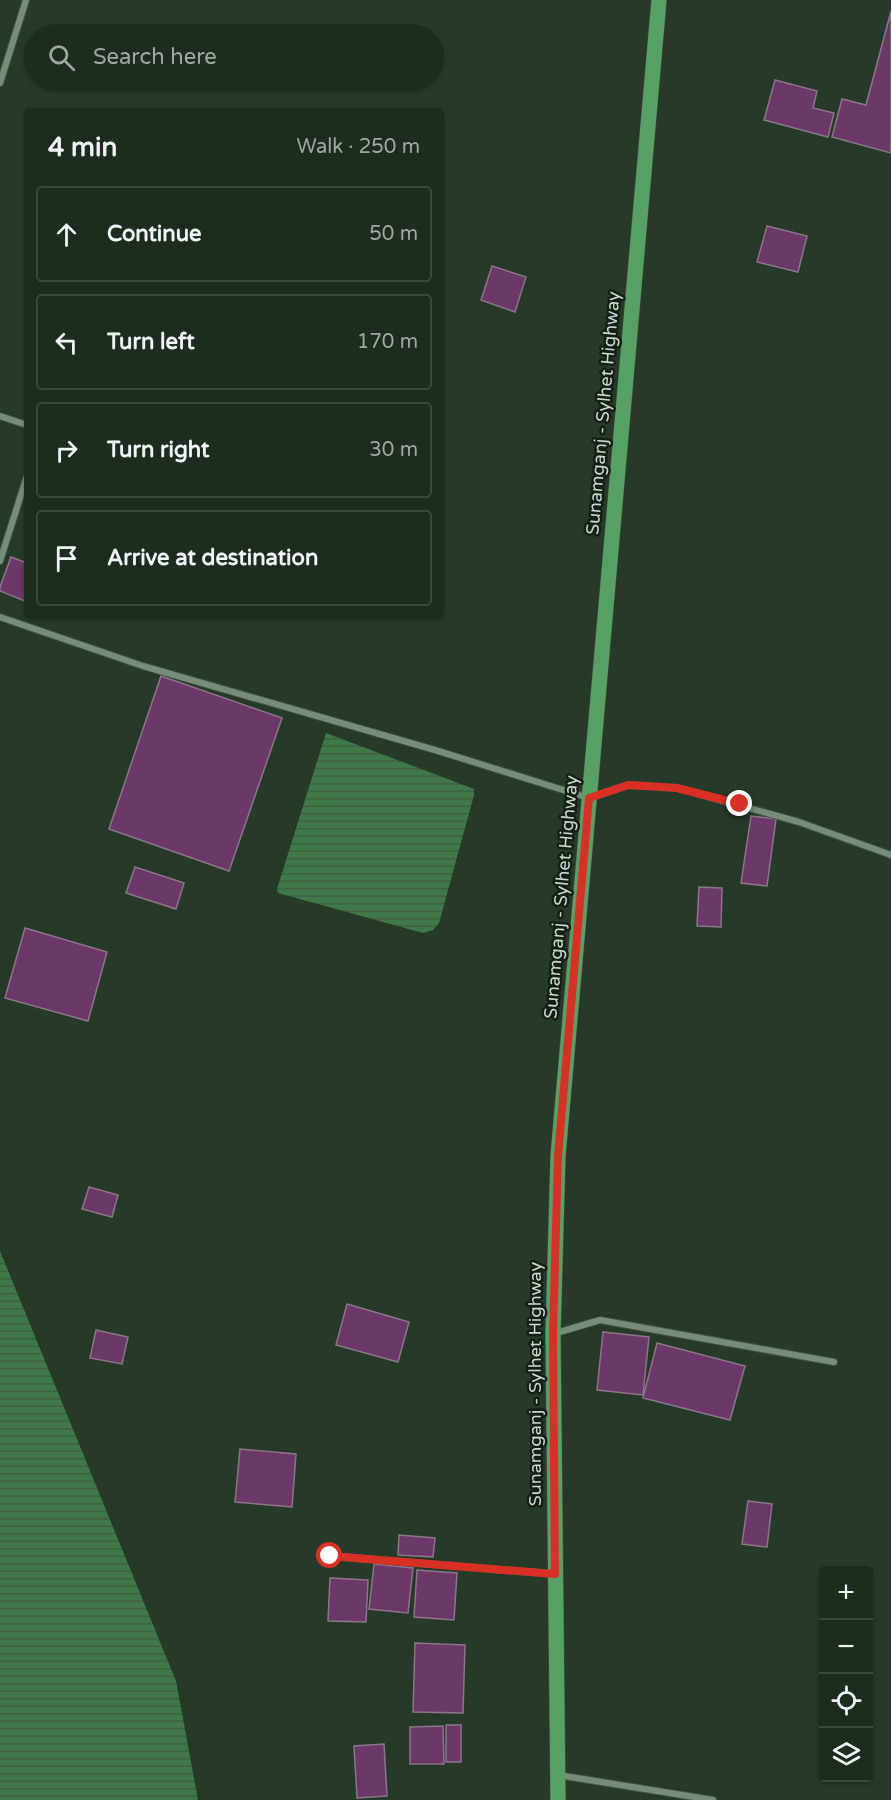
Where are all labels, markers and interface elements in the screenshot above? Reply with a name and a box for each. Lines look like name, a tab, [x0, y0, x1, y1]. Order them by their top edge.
search box	[24, 24, 444, 90]
icon: search	[45, 41, 78, 74]
text: Search here	[93, 44, 217, 70]
text: 4 min	[48, 132, 117, 163]
text: Walk · 250 m	[297, 135, 420, 159]
icon: ahead	[50, 218, 83, 251]
text: Continue	[107, 221, 202, 247]
text: 50 m	[369, 222, 418, 246]
street label: Sunamganj - Sylhet Highway	[581, 290, 625, 536]
icon: left	[50, 326, 83, 359]
text: Turn left	[107, 329, 195, 355]
text: 170 m	[357, 330, 418, 354]
icon: right	[50, 434, 83, 467]
text: Turn right	[107, 437, 209, 463]
text: 30 m	[369, 438, 418, 462]
icon: arrive	[50, 542, 83, 575]
text: Arrive at destination	[107, 545, 318, 571]
street label: Sunamganj - Sylhet Highway	[539, 774, 583, 1020]
route end	[726, 790, 752, 816]
street label: Sunamganj - Sylhet Highway	[524, 1261, 546, 1506]
route start	[316, 1542, 342, 1568]
map controls	[819, 1566, 873, 1782]
button: +	[819, 1566, 873, 1620]
button: −	[819, 1620, 873, 1674]
button: locate	[819, 1674, 873, 1728]
button: layers	[819, 1728, 873, 1782]

